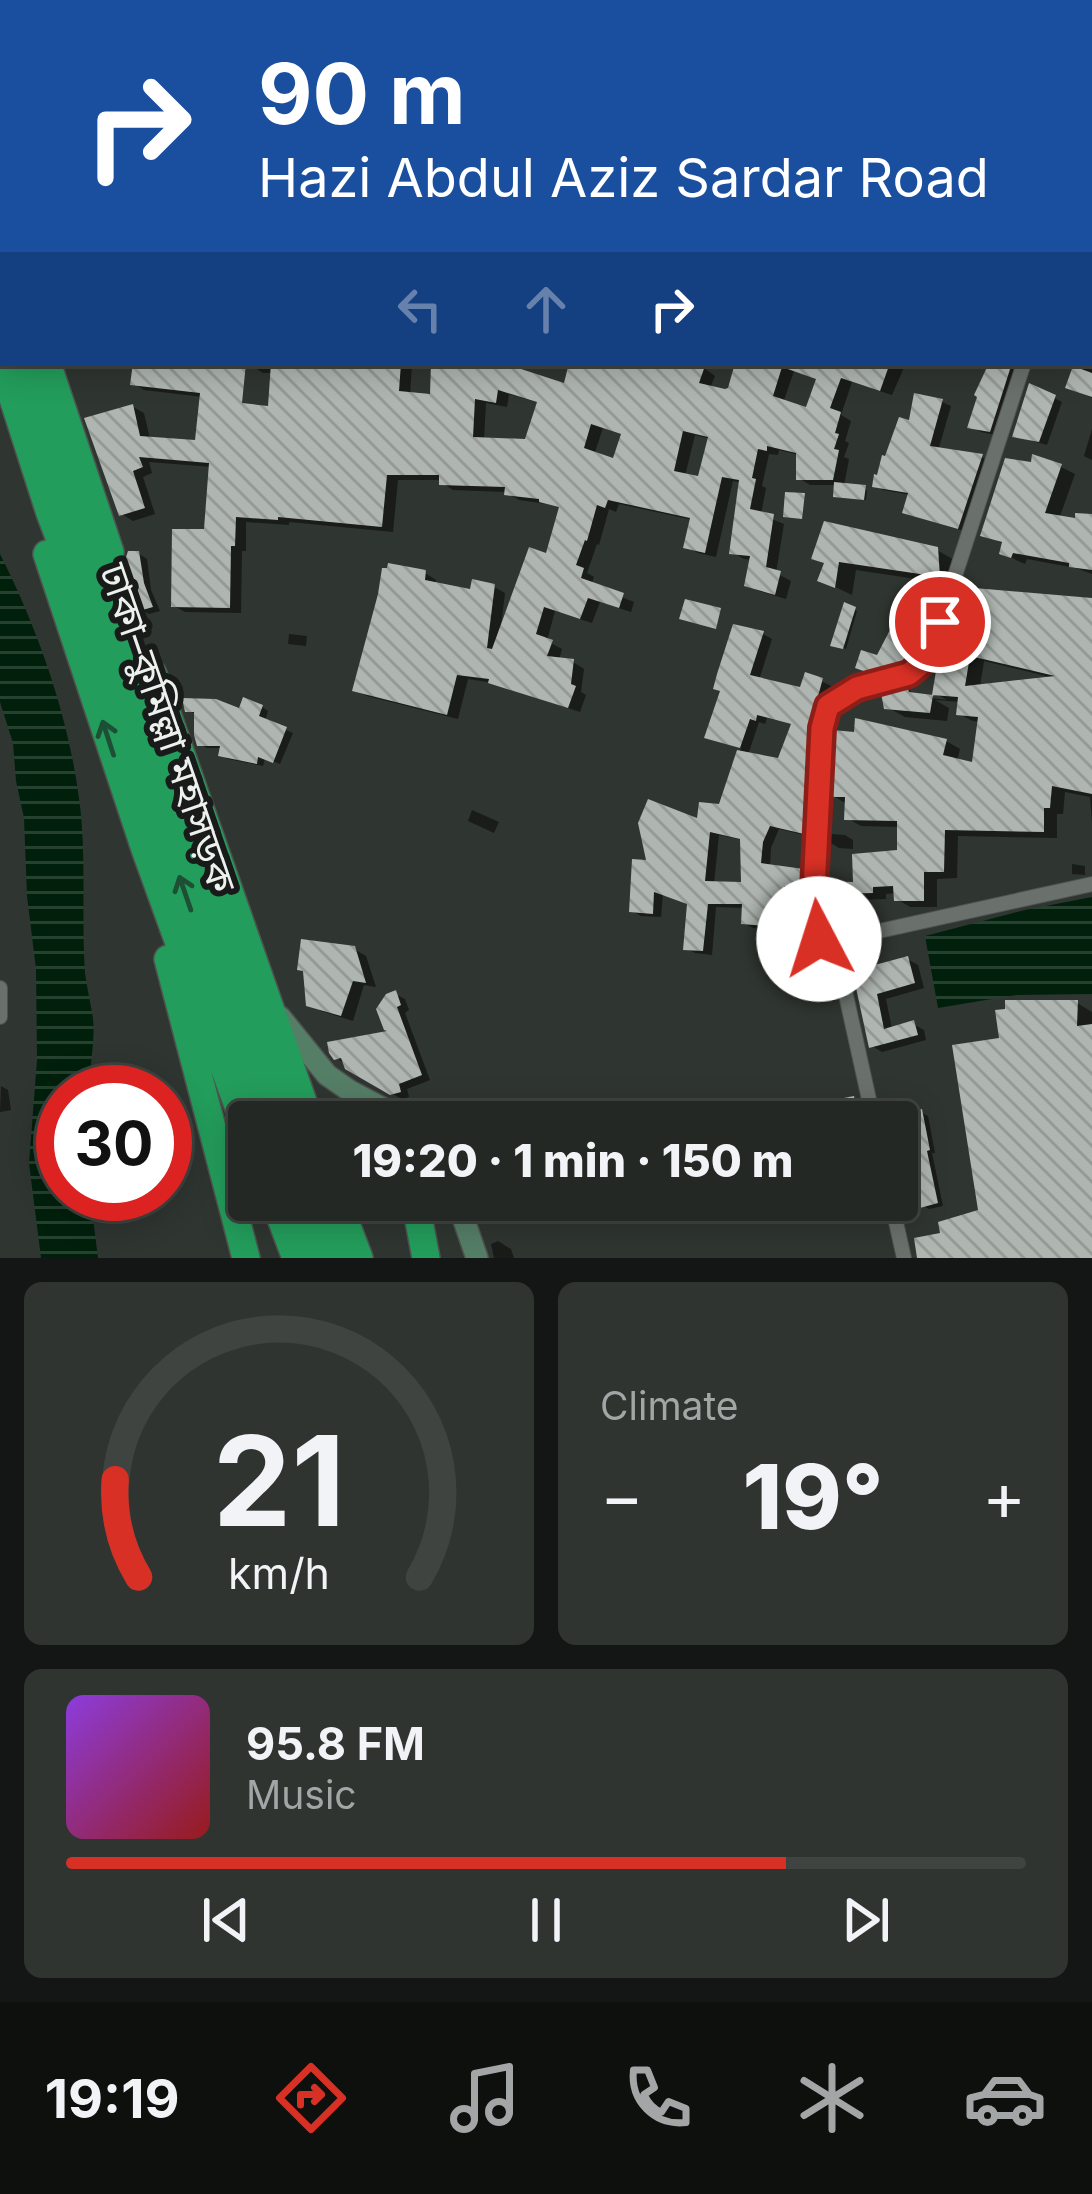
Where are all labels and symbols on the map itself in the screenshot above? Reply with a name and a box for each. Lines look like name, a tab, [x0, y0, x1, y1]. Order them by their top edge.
street label: ঢাকা–কুমিল্লা মহাসড়ক	[90, 556, 247, 899]
pin	[889, 571, 991, 673]
one-way arrow	[96, 720, 117, 757]
one-way arrow	[173, 875, 194, 912]
position arrow	[756, 876, 882, 1002]
speed limit sign: 30	[36, 1065, 192, 1221]

